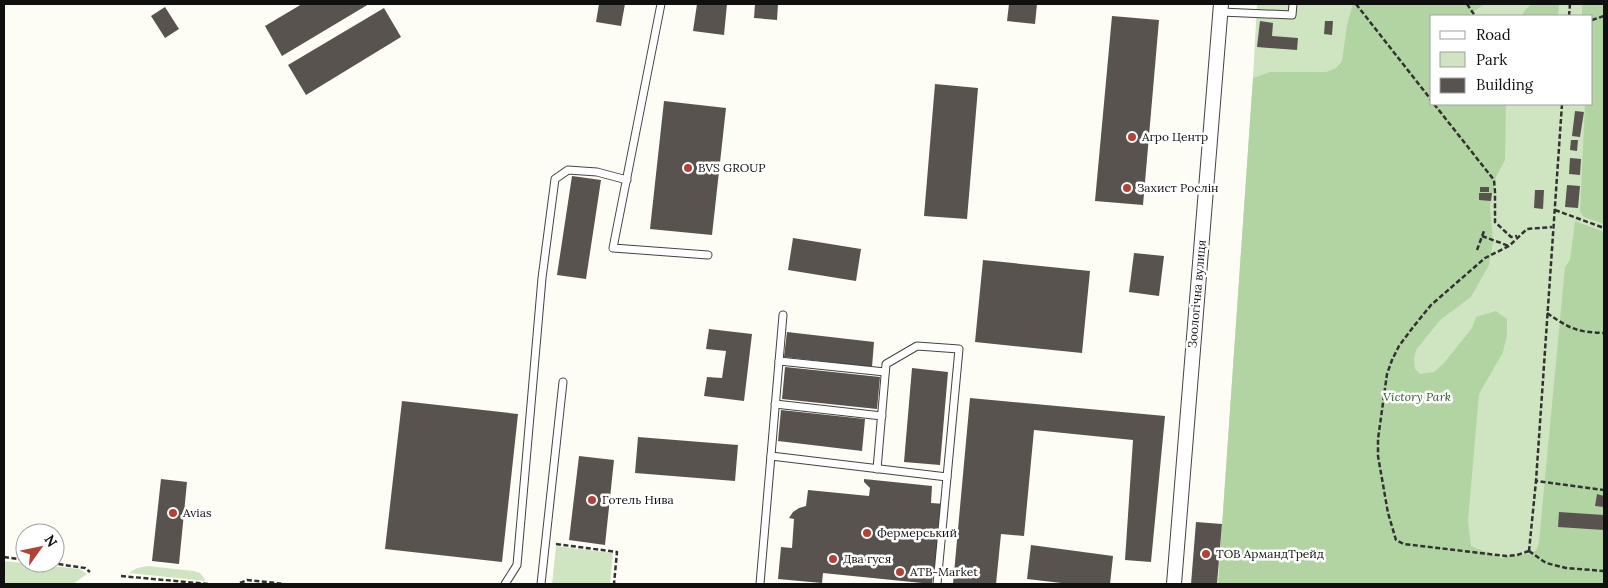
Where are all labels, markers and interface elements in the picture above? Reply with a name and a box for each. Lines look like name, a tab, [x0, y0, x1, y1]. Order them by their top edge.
legend	[1430, 15, 1593, 105]
text: Road	[1476, 25, 1511, 44]
text: Park	[1476, 50, 1507, 69]
text: Building	[1476, 75, 1534, 94]
place label: Агро Центр	[1141, 129, 1208, 144]
marker: Агро Центр	[1126, 131, 1138, 143]
place label: BVS GROUP	[698, 160, 766, 175]
marker: BVS GROUP	[682, 162, 694, 174]
place label: Захист Рослін	[1137, 180, 1219, 195]
marker: Захист Рослін	[1121, 182, 1133, 194]
street label: Зоологічна вулиця	[1184, 239, 1209, 349]
park label: Victory Park	[1383, 389, 1451, 404]
place label: Готель Нива	[602, 492, 674, 507]
marker: Готель Нива	[586, 494, 598, 506]
place label: Avias	[182, 505, 212, 520]
marker: Avias	[167, 507, 179, 519]
north arrow	[15, 523, 65, 573]
place label: Фермерський	[877, 525, 957, 540]
marker: Фермерський	[861, 527, 873, 539]
text: N	[40, 531, 61, 551]
place label: ТОВ АрмандТрейд	[1216, 546, 1324, 561]
marker: ТОВ АрмандТрейд	[1200, 548, 1212, 560]
place label: Два гуся	[843, 551, 891, 566]
marker: Два гуся	[827, 553, 839, 565]
place label: ATB-Market	[909, 564, 978, 579]
marker: ATB-Market	[894, 566, 906, 578]

